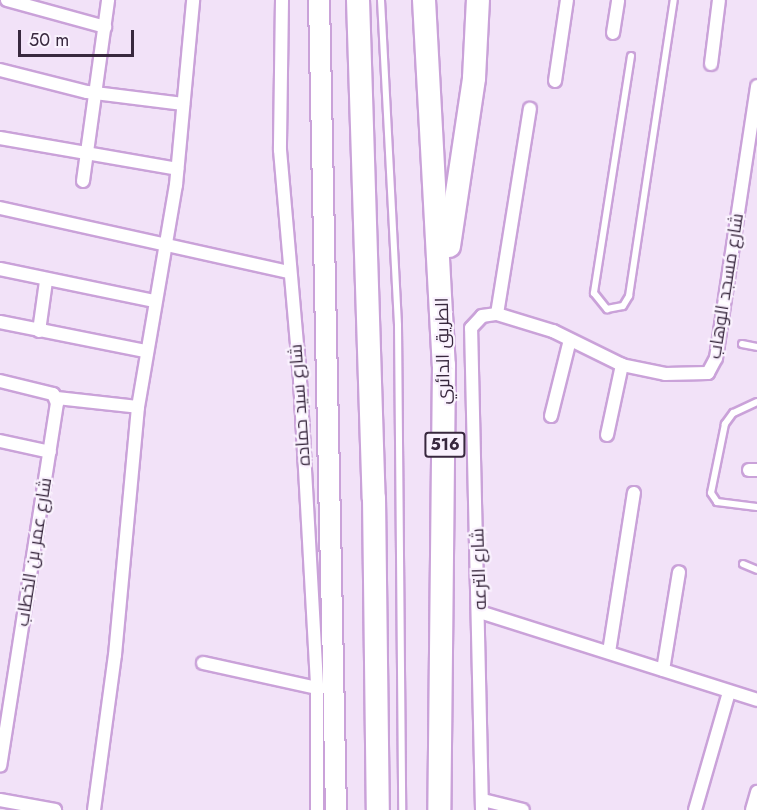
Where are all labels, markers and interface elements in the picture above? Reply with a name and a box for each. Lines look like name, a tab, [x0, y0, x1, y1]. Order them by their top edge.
scale bar	[21, 18, 136, 56]
text: 50 m	[29, 27, 69, 53]
street label: شارع مسجد الوهاب	[704, 212, 748, 360]
street label: الطريق الدائري	[431, 297, 455, 405]
street label: شارع سيد حماده	[285, 343, 315, 467]
road number: 516	[424, 432, 466, 458]
street label: شارع عمر بن الخطاب	[12, 476, 56, 628]
street label: شارع الترعه	[467, 528, 491, 610]

